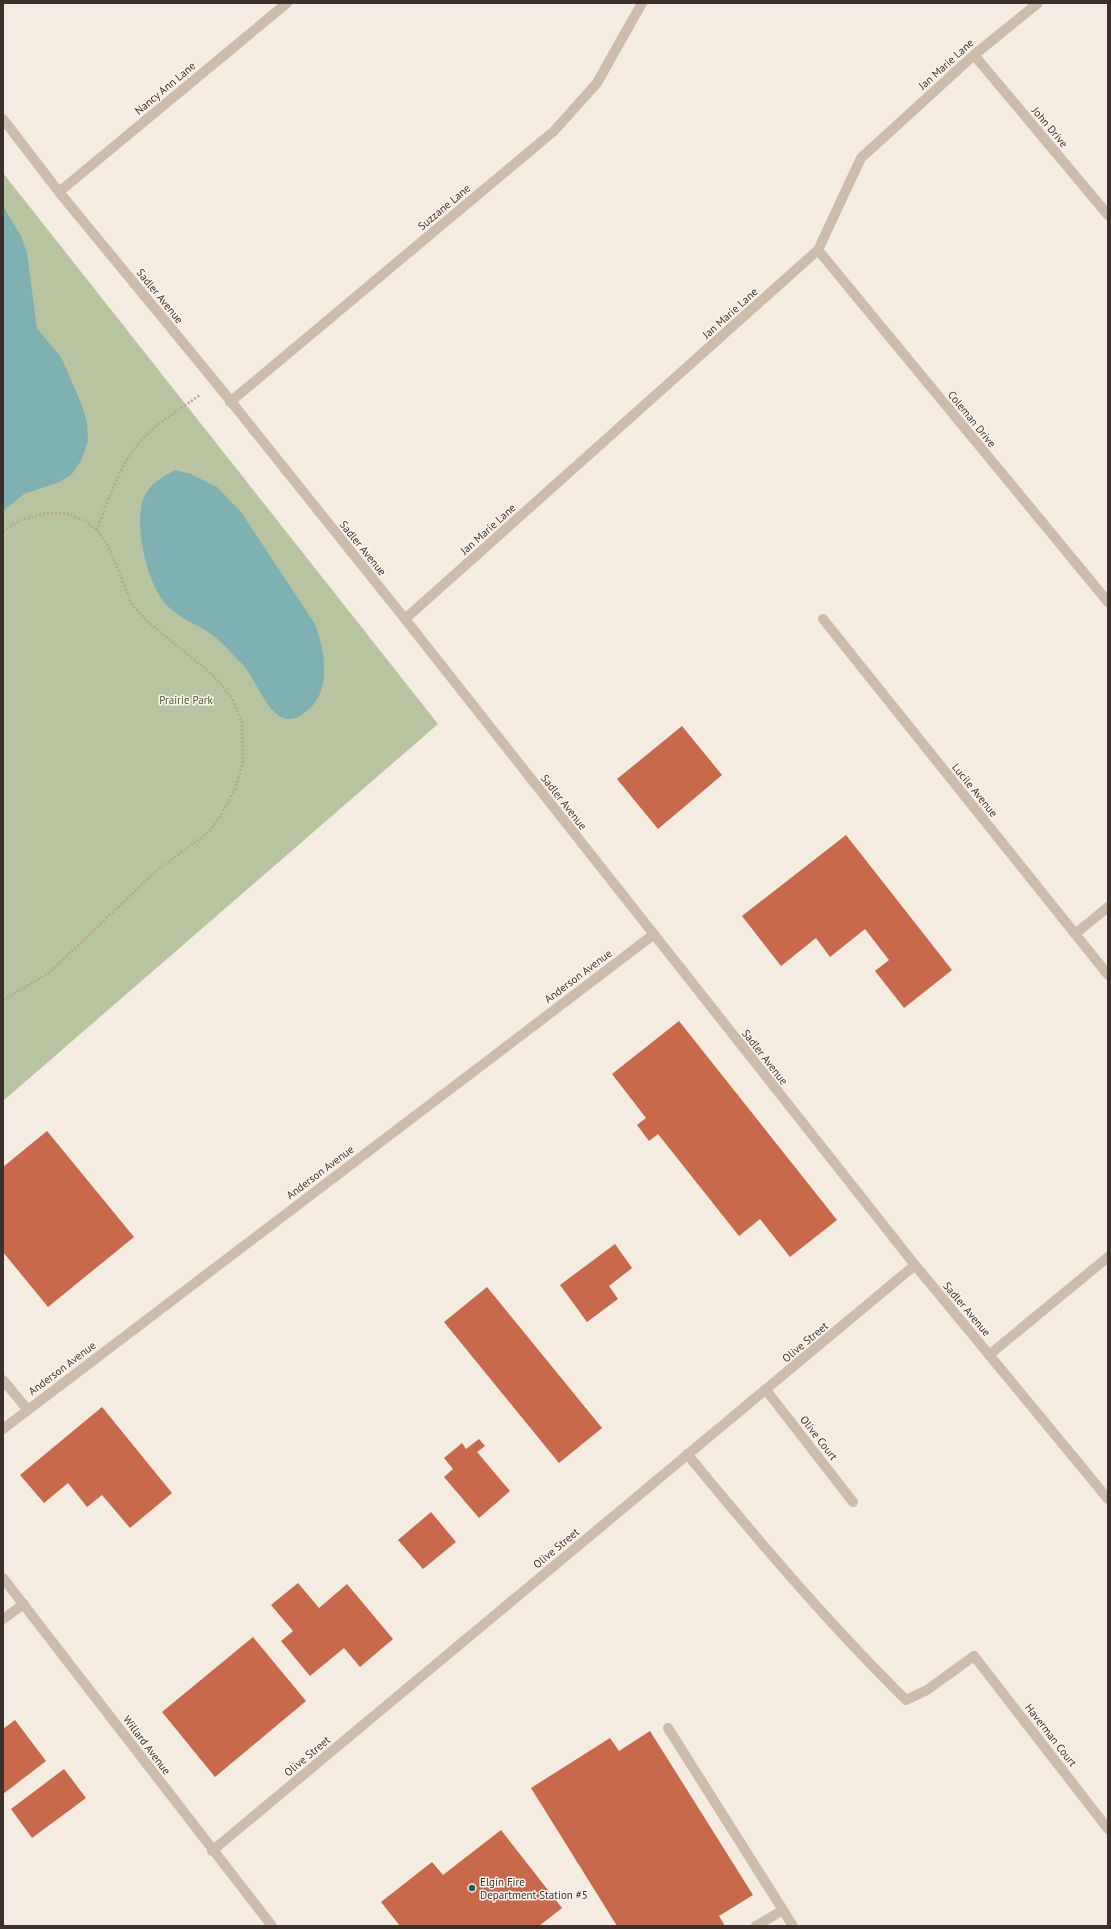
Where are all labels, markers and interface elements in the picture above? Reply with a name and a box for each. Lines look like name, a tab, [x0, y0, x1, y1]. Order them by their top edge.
street label: Jan Marie Lane	[915, 35, 977, 93]
street label: Nancy Ann Lane	[132, 58, 199, 117]
street label: John Drive	[1028, 103, 1071, 150]
street label: Suzzane Lane	[415, 181, 473, 233]
street label: Sadler Avenue	[134, 266, 187, 327]
street label: Jan Marie Lane	[699, 284, 761, 342]
street label: Coleman Drive	[945, 388, 999, 450]
street label: Jan Marie Lane	[457, 500, 519, 558]
street label: Sadler Avenue	[337, 518, 390, 579]
park label: Prairie Park	[159, 693, 213, 707]
street label: Lucile Avenue	[949, 760, 1001, 820]
street label: Sadler Avenue	[538, 771, 590, 833]
street label: Anderson Avenue	[541, 946, 615, 1006]
street label: Sadler Avenue	[739, 1026, 791, 1088]
street label: Anderson Avenue	[283, 1142, 357, 1202]
street label: Sadler Avenue	[940, 1279, 994, 1339]
street label: Olive Street	[779, 1319, 831, 1365]
street label: Anderson Avenue	[25, 1338, 99, 1398]
street label: Olive Court	[797, 1413, 841, 1463]
street label: Olive Street	[530, 1525, 582, 1571]
street label: Haverman Court	[1022, 1701, 1080, 1770]
street label: Willard Avenue	[120, 1713, 174, 1778]
street label: Olive Street	[281, 1733, 333, 1779]
place label: Elgin Fire Department Station #5	[480, 1875, 588, 1902]
marker: Elgin Fire Department Station #5	[467, 1883, 477, 1893]

